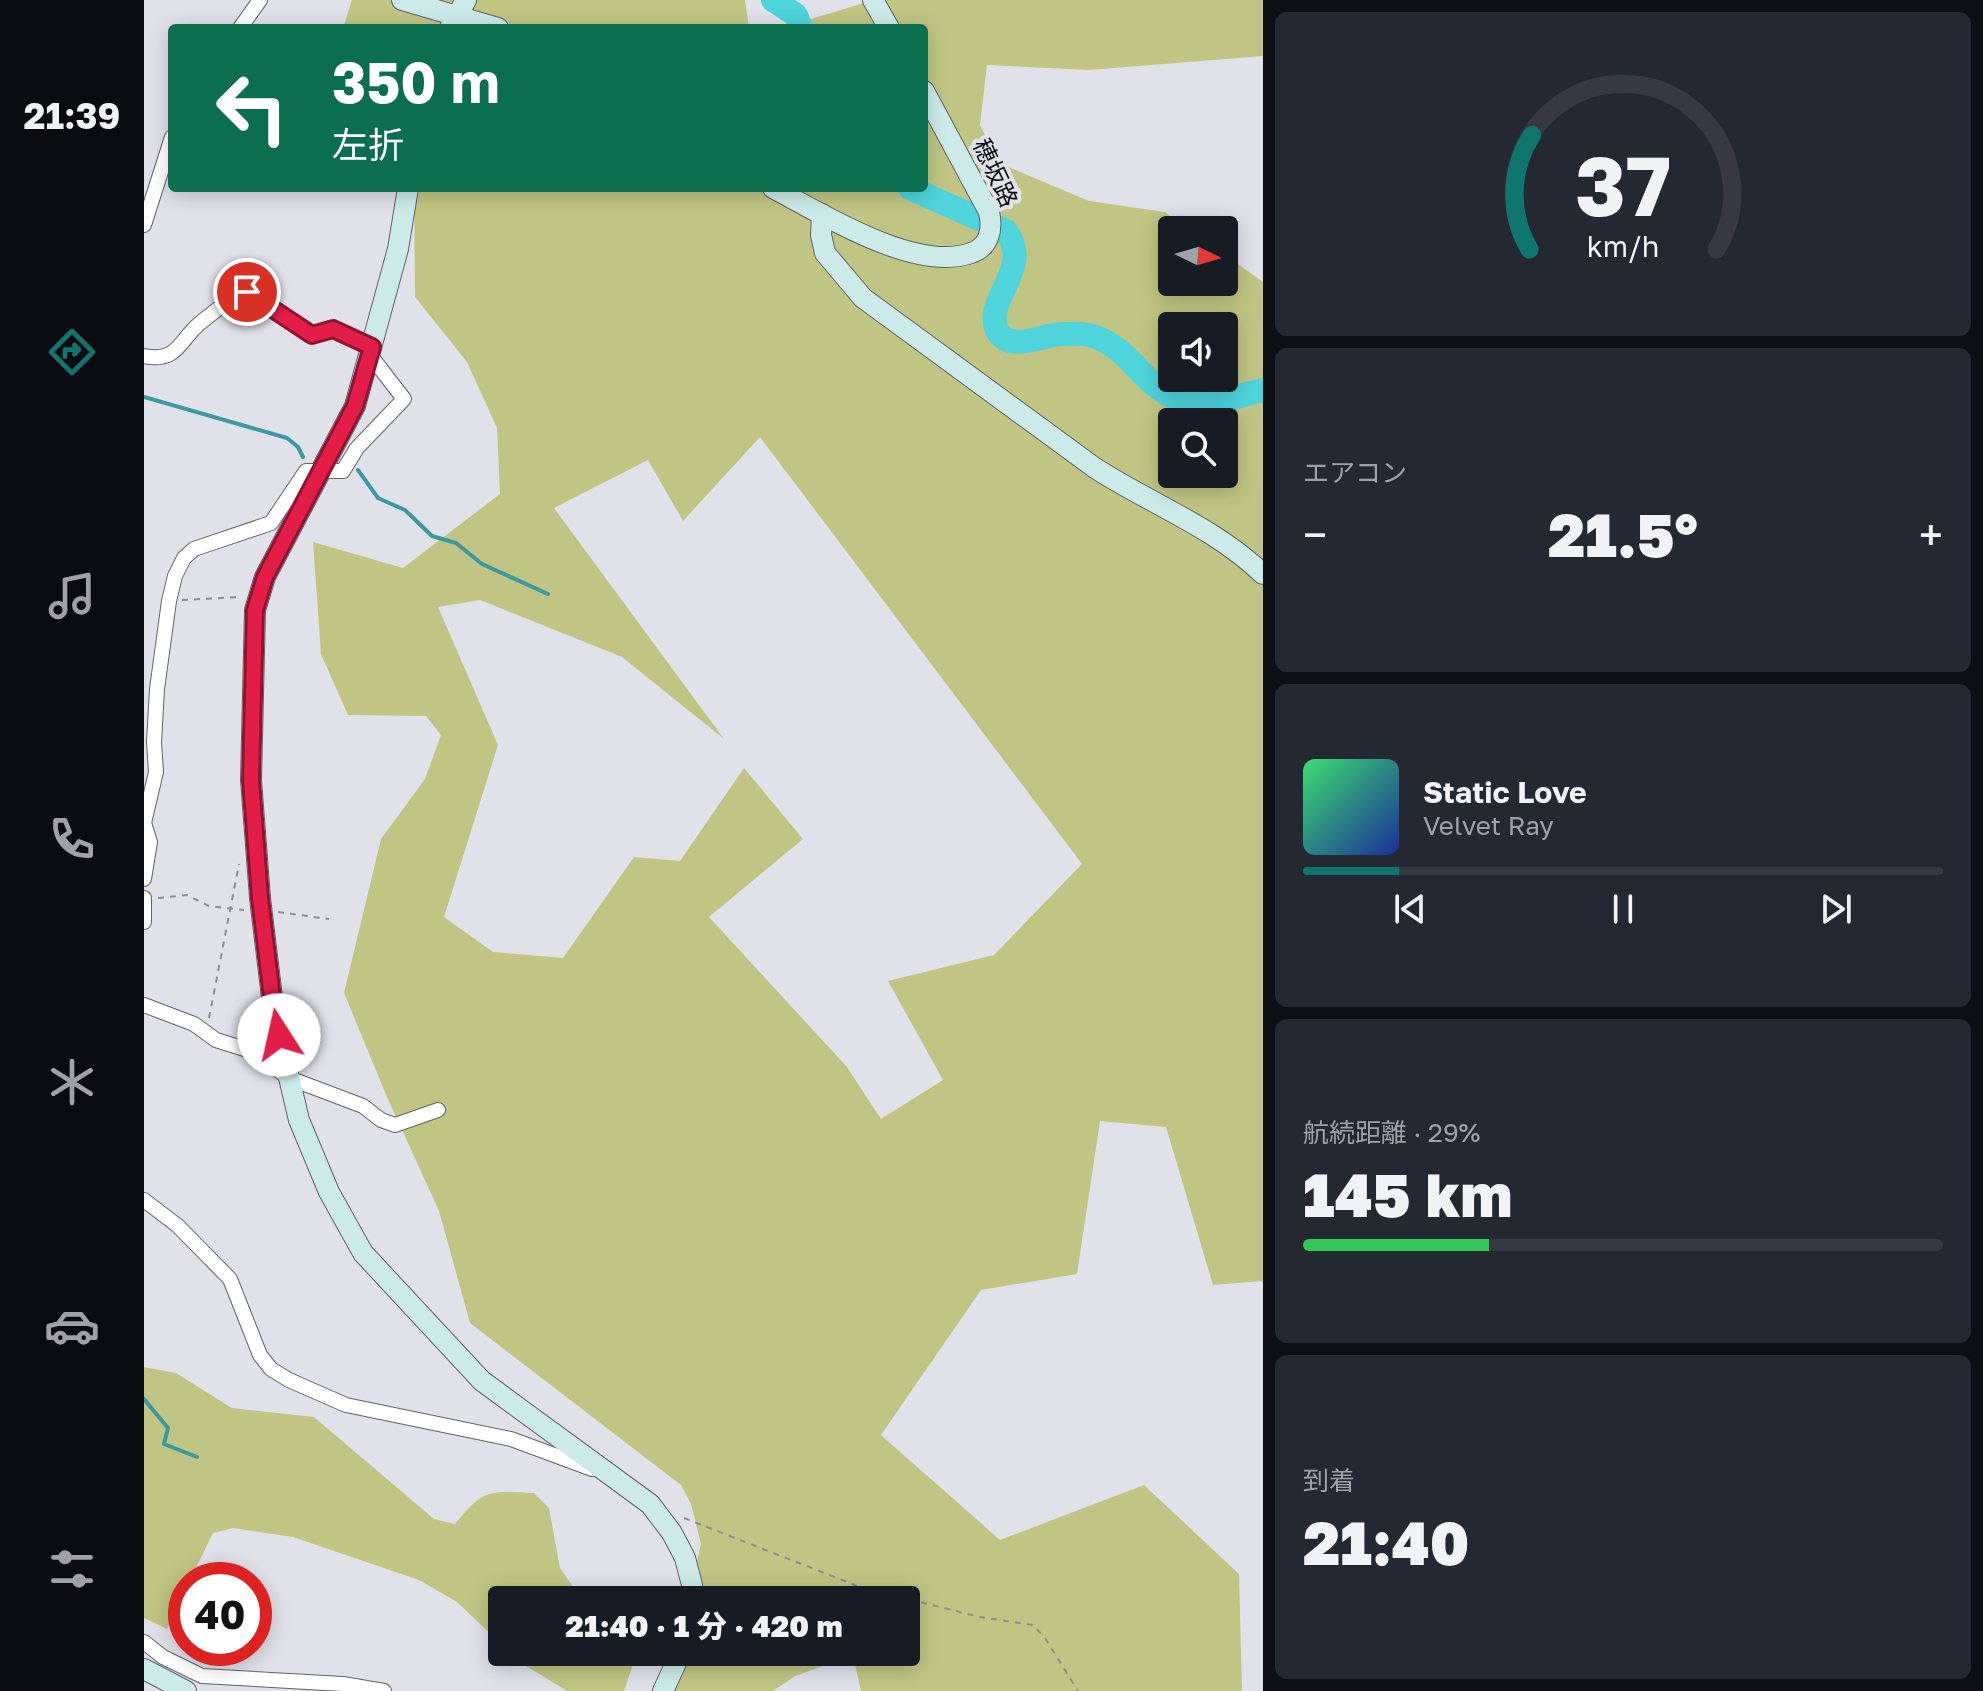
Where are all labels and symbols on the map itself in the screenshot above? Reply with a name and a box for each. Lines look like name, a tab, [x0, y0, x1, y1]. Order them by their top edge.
street label: 穂坂路	[968, 134, 1025, 211]
north arrow	[1158, 216, 1238, 296]
pin	[213, 258, 281, 326]
position arrow	[237, 993, 321, 1077]
speed limit sign: 40	[168, 1562, 272, 1666]

